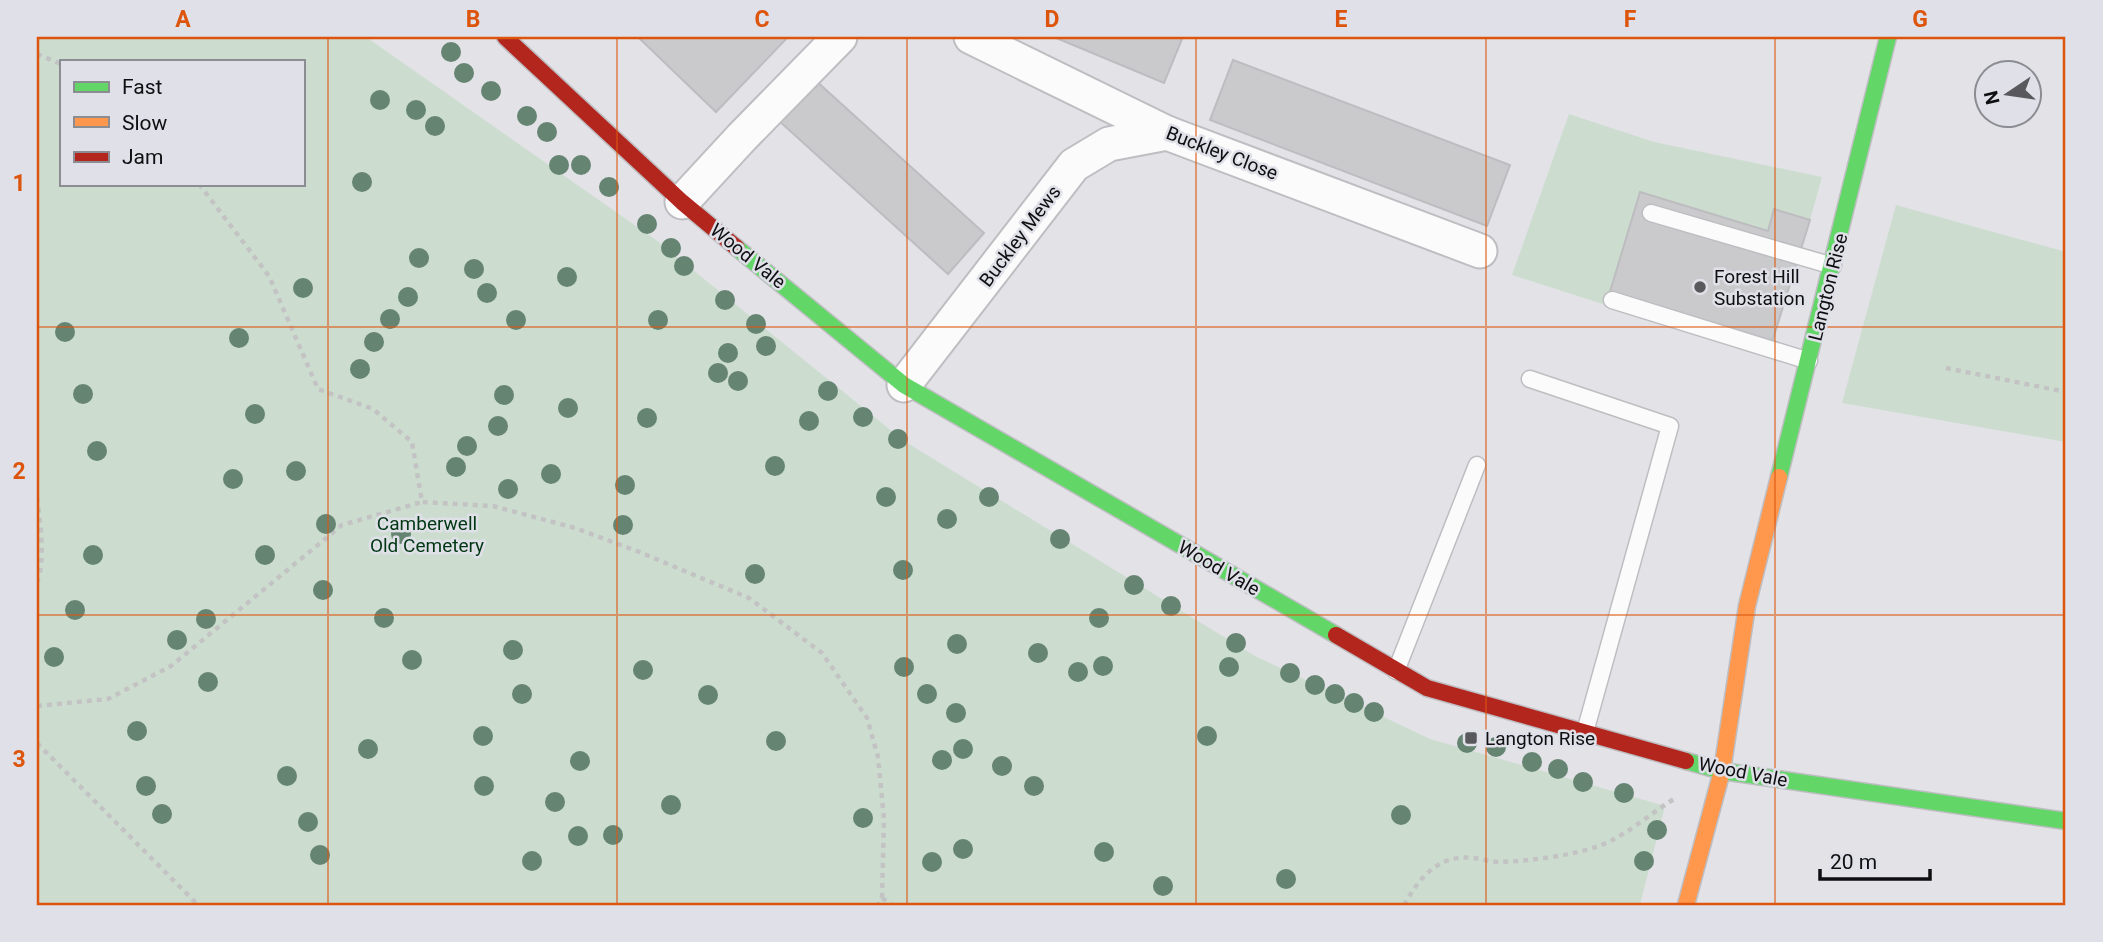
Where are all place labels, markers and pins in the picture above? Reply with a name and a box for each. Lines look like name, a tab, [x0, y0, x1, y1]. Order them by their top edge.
place label: Forest Hill Substation	[1714, 265, 1805, 310]
marker: Forest Hill Substation	[1692, 279, 1708, 295]
place label: Langton Rise	[1485, 727, 1595, 750]
marker: Langton Rise	[1463, 730, 1479, 746]

